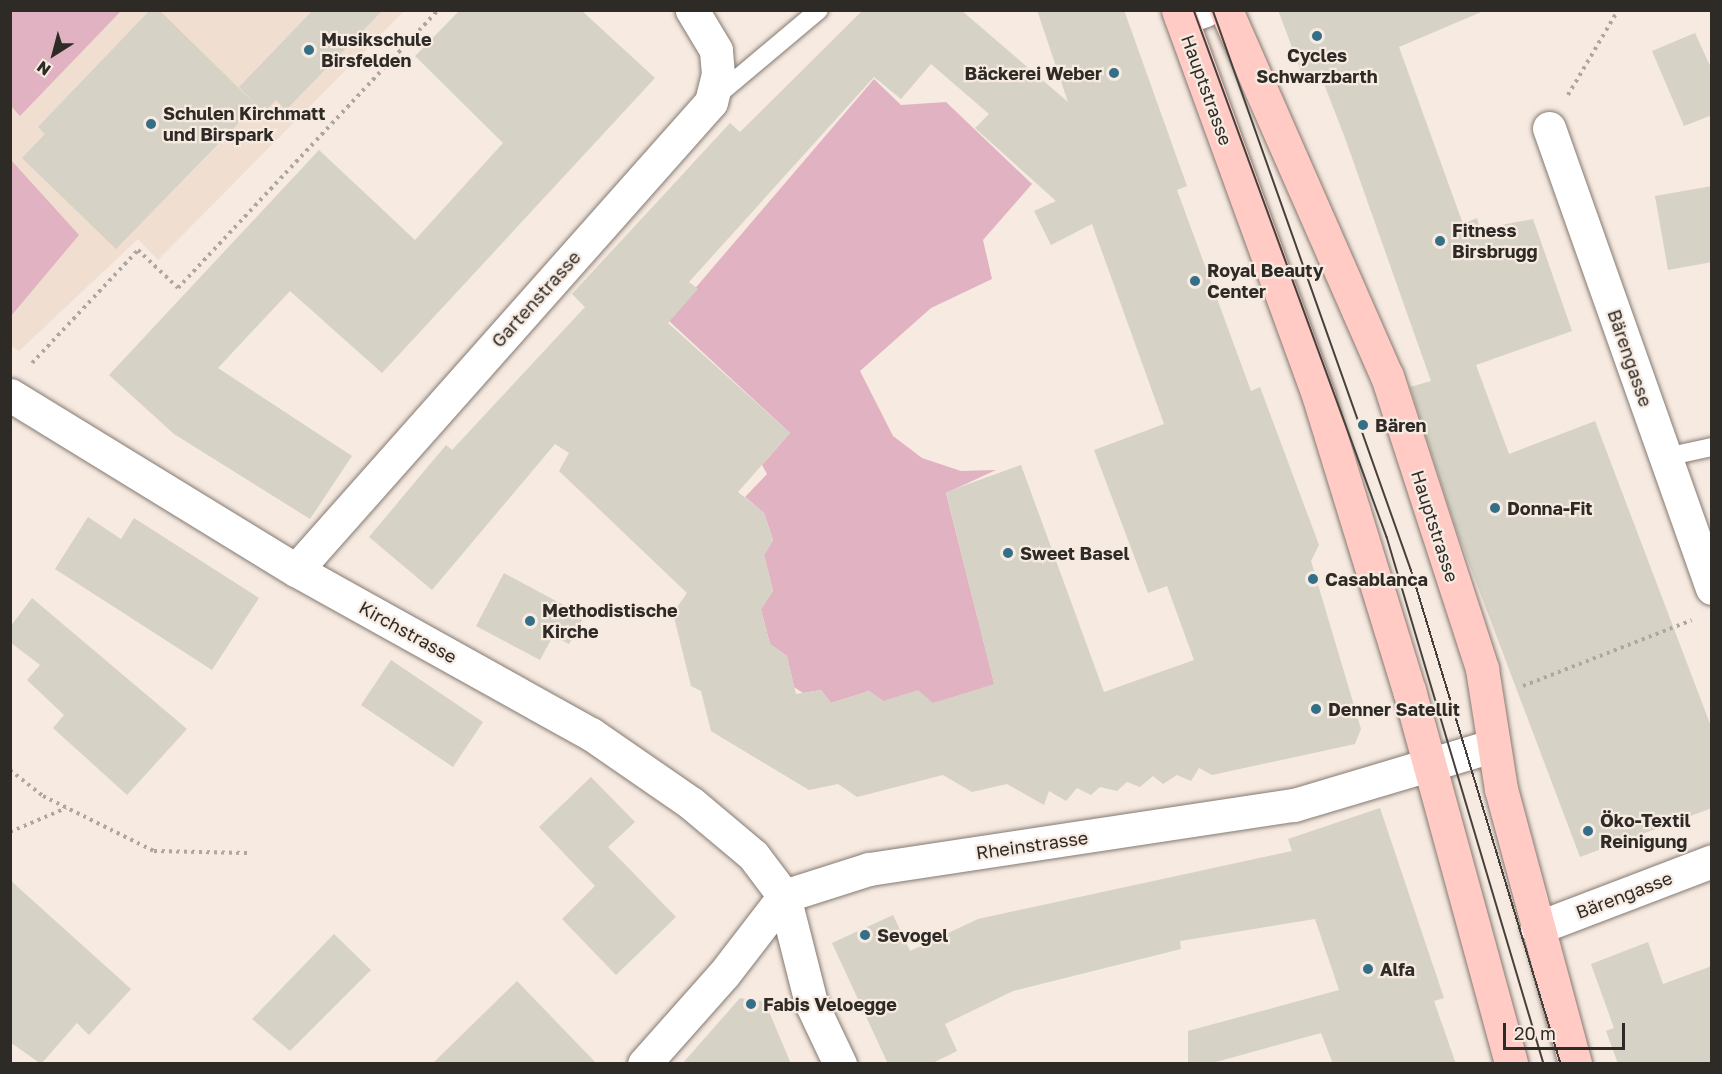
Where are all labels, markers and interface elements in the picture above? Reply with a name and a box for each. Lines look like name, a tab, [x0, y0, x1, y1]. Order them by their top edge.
north arrow	[24, 24, 84, 84]
place label: Musikschule Birsfelden	[321, 29, 432, 72]
marker: Cycles Schwarzbarth	[1310, 29, 1324, 43]
street label: Hauptstrasse	[1177, 32, 1237, 148]
marker: Musikschule Birsfelden	[302, 43, 316, 57]
place label: Cycles Schwarzbarth	[1256, 45, 1378, 88]
text: N	[33, 57, 54, 80]
place label: Bäckerei Weber	[965, 62, 1102, 84]
marker: Bäckerei Weber	[1107, 66, 1121, 80]
place label: Schulen Kirchmatt und Birspark	[163, 103, 325, 146]
marker: Schulen Kirchmatt und Birspark	[144, 117, 158, 131]
place label: Fitness Birsbrugg	[1452, 220, 1538, 262]
marker: Fitness Birsbrugg	[1433, 234, 1447, 248]
street label: Gartenstrasse	[487, 246, 585, 352]
place label: Royal Beauty Center	[1207, 260, 1323, 302]
marker: Royal Beauty Center	[1188, 274, 1202, 288]
street label: Bärengasse	[1603, 307, 1657, 409]
place label: Bären	[1375, 414, 1426, 436]
marker: Bären	[1356, 418, 1370, 432]
street label: Hauptstrasse	[1407, 467, 1463, 585]
place label: Donna-Fit	[1507, 497, 1593, 519]
marker: Donna-Fit	[1488, 501, 1502, 515]
place label: Sweet Basel	[1020, 542, 1129, 564]
marker: Sweet Basel	[1001, 546, 1015, 560]
place label: Casablanca	[1325, 568, 1428, 590]
marker: Casablanca	[1306, 572, 1320, 586]
street label: Kirchstrasse	[355, 596, 461, 668]
place label: Methodistische Kirche	[542, 600, 678, 642]
marker: Methodistische Kirche	[523, 614, 537, 628]
place label: Denner Satellit	[1328, 698, 1460, 720]
marker: Denner Satellit	[1309, 702, 1323, 716]
place label: Öko-Textil Reinigung	[1600, 810, 1690, 852]
marker: Öko-Textil Reinigung	[1581, 824, 1595, 838]
street label: Rheinstrasse	[975, 826, 1089, 864]
street label: Bärengasse	[1573, 867, 1675, 923]
place label: Sevogel	[877, 924, 948, 946]
marker: Sevogel	[858, 928, 872, 942]
place label: Alfa	[1380, 958, 1415, 980]
marker: Alfa	[1361, 962, 1375, 976]
place label: Fabis Veloegge	[763, 993, 897, 1015]
marker: Fabis Veloegge	[744, 997, 758, 1011]
scale bar	[1506, 1011, 1628, 1049]
text: 20 m	[1514, 1022, 1556, 1044]

